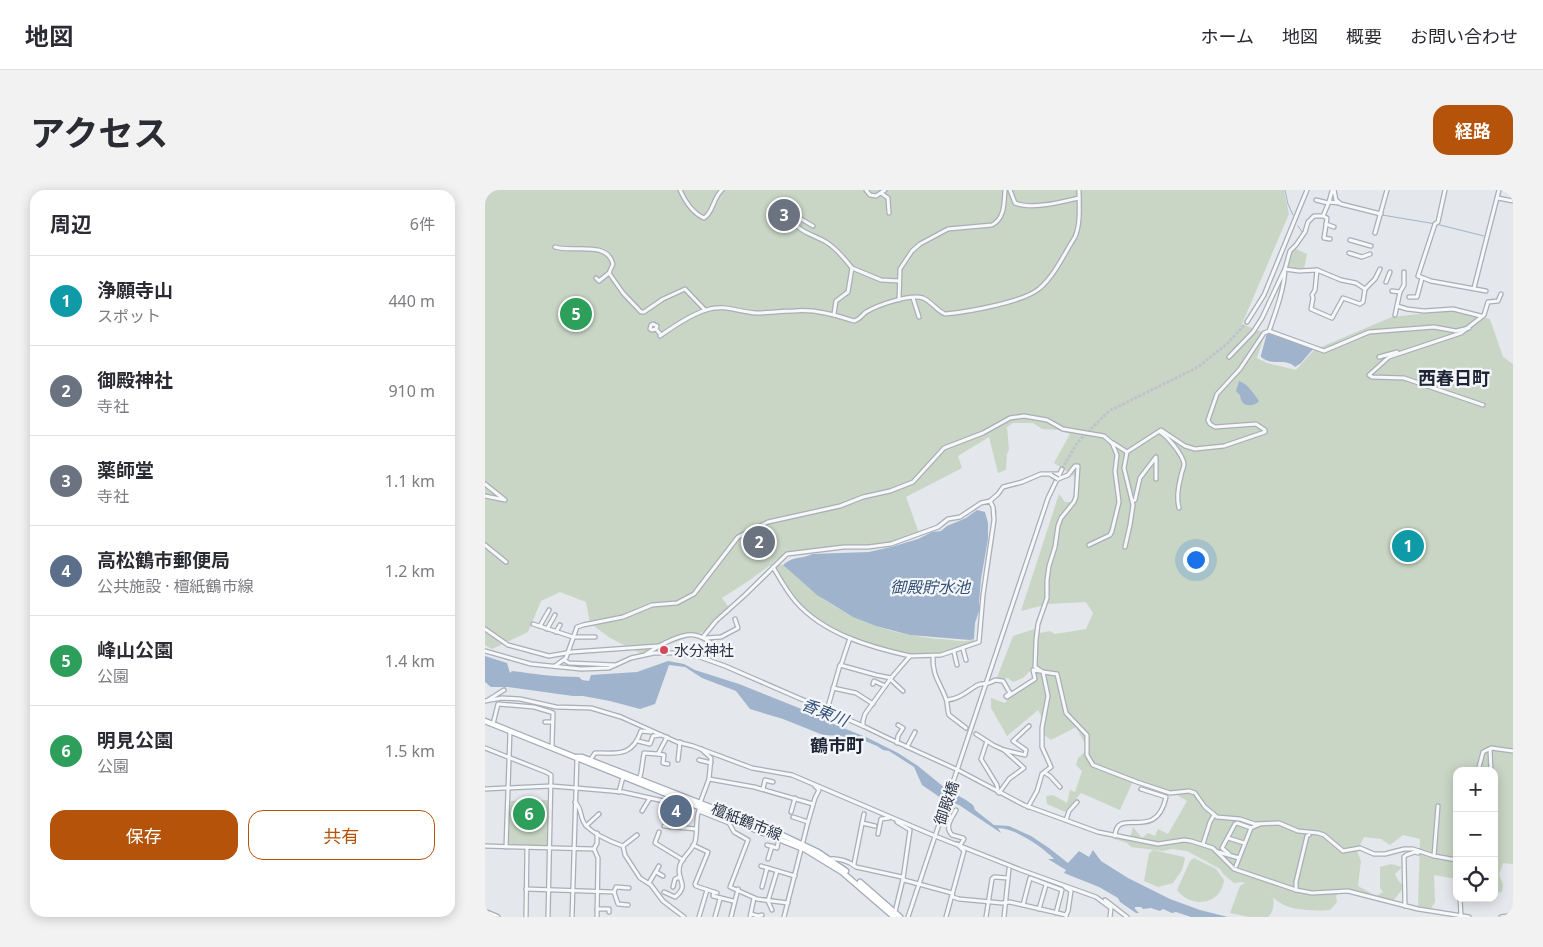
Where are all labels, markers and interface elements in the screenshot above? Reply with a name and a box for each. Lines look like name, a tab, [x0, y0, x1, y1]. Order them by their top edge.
text: 地図	[25, 19, 73, 52]
text: ホーム	[1201, 24, 1254, 48]
text: 地図	[1282, 24, 1318, 48]
text: 概要	[1346, 24, 1382, 48]
text: お問い合わせ	[1410, 24, 1518, 48]
button: 経路	[1433, 105, 1513, 155]
text: アクセス	[30, 109, 168, 156]
pin: 3	[768, 196, 800, 234]
text: 周辺	[50, 210, 92, 238]
text: 6件	[410, 213, 435, 235]
text: 浄願寺山	[97, 277, 173, 303]
text: 1	[61, 290, 71, 312]
text: 440 m	[388, 290, 435, 312]
pin: 5	[560, 295, 592, 333]
text: スポット	[97, 305, 161, 327]
district label: 西春日町	[1418, 366, 1490, 390]
text: 御殿神社	[97, 367, 173, 393]
text: 2	[61, 380, 71, 402]
text: 910 m	[388, 380, 435, 402]
text: 寺社	[97, 395, 129, 417]
text: 薬師堂	[97, 457, 154, 483]
text: 3	[61, 470, 71, 492]
text: 1.1 km	[385, 470, 435, 492]
text: 寺社	[97, 485, 129, 507]
pin: 2	[743, 523, 775, 561]
pin: 1	[1392, 527, 1424, 565]
text: 高松鶴市郵便局	[97, 547, 230, 573]
your location	[1183, 547, 1209, 573]
text: 4	[61, 560, 71, 582]
text: 1.2 km	[385, 560, 435, 582]
text: 公共施設 · 檀紙鶴市線	[97, 575, 254, 597]
water label: 御殿貯水池	[890, 576, 972, 598]
text: 峰山公園	[97, 637, 173, 663]
place label: 水分神社	[674, 640, 734, 660]
marker: 水分神社	[658, 644, 670, 656]
text: 5	[61, 650, 71, 672]
text: 1.4 km	[385, 650, 435, 672]
text: 公園	[97, 665, 129, 687]
water label: 香東川	[799, 693, 853, 732]
text: 明見公園	[97, 727, 173, 753]
district label: 鶴市町	[810, 733, 864, 757]
text: 6	[61, 740, 71, 762]
text: 1.5 km	[385, 740, 435, 762]
text: 公園	[97, 755, 129, 777]
map controls	[1453, 767, 1498, 902]
button: +	[1453, 767, 1498, 812]
street label: 御殿橋	[929, 778, 963, 828]
pin: 4	[660, 792, 692, 830]
pin: 6	[513, 795, 545, 833]
street label: 檀紙鶴市線	[708, 798, 786, 844]
button: 保存	[50, 810, 238, 860]
button: 共有	[248, 810, 435, 860]
button: −	[1453, 812, 1498, 857]
button: locate	[1453, 857, 1498, 902]

